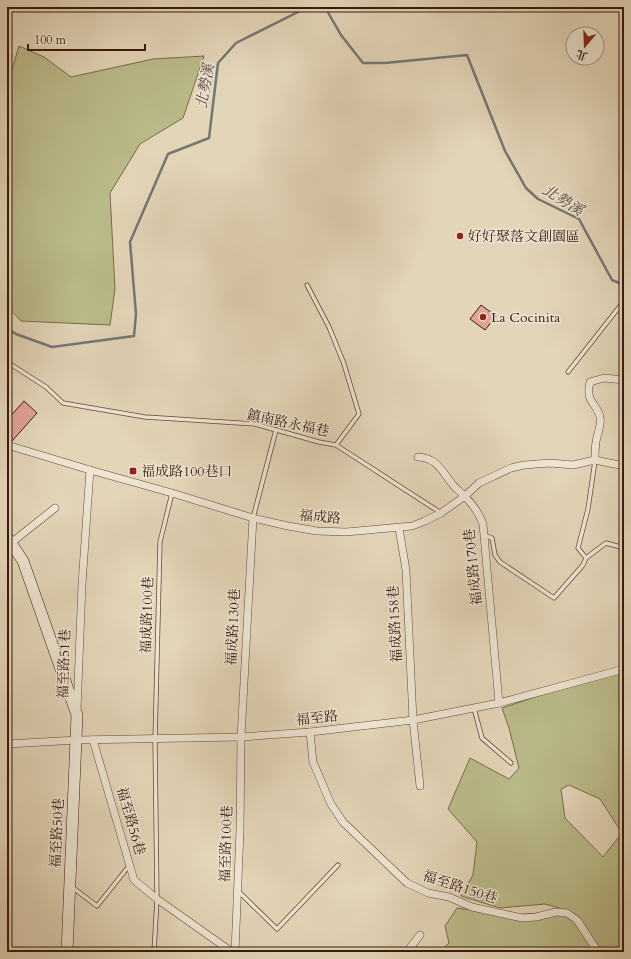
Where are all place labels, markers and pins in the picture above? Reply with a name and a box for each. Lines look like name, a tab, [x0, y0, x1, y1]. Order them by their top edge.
place label: 好好聚落文創園區	[468, 227, 580, 246]
marker: 好好聚落文創園區	[455, 231, 465, 241]
place label: La Cocinita	[491, 308, 560, 327]
marker: La Cocinita	[478, 312, 488, 322]
place label: 福成路100巷口	[141, 462, 233, 481]
marker: 福成路100巷口	[128, 466, 138, 476]

